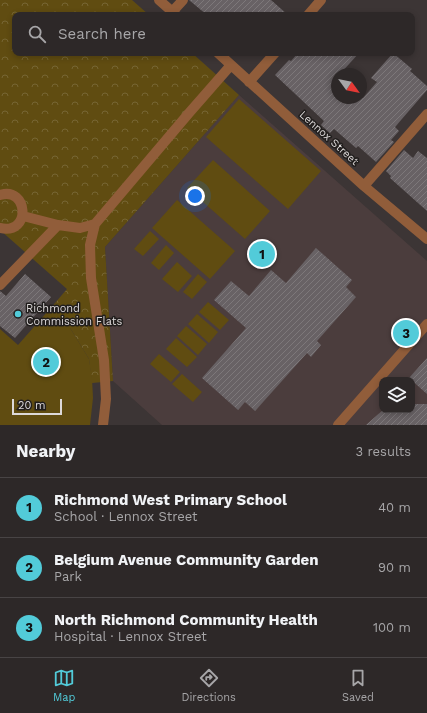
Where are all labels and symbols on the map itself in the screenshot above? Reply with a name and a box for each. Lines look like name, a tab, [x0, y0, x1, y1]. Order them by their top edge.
north arrow	[331, 68, 367, 104]
street label: Lennox Street	[297, 108, 362, 168]
your location	[185, 186, 205, 206]
pin: 1	[249, 239, 275, 269]
place label: Richmond Commission Flats	[26, 302, 122, 328]
marker: Richmond Commission Flats	[13, 309, 23, 319]
pin: 3	[393, 318, 419, 348]
pin: 2	[33, 347, 59, 377]
scale bar	[12, 397, 62, 416]

